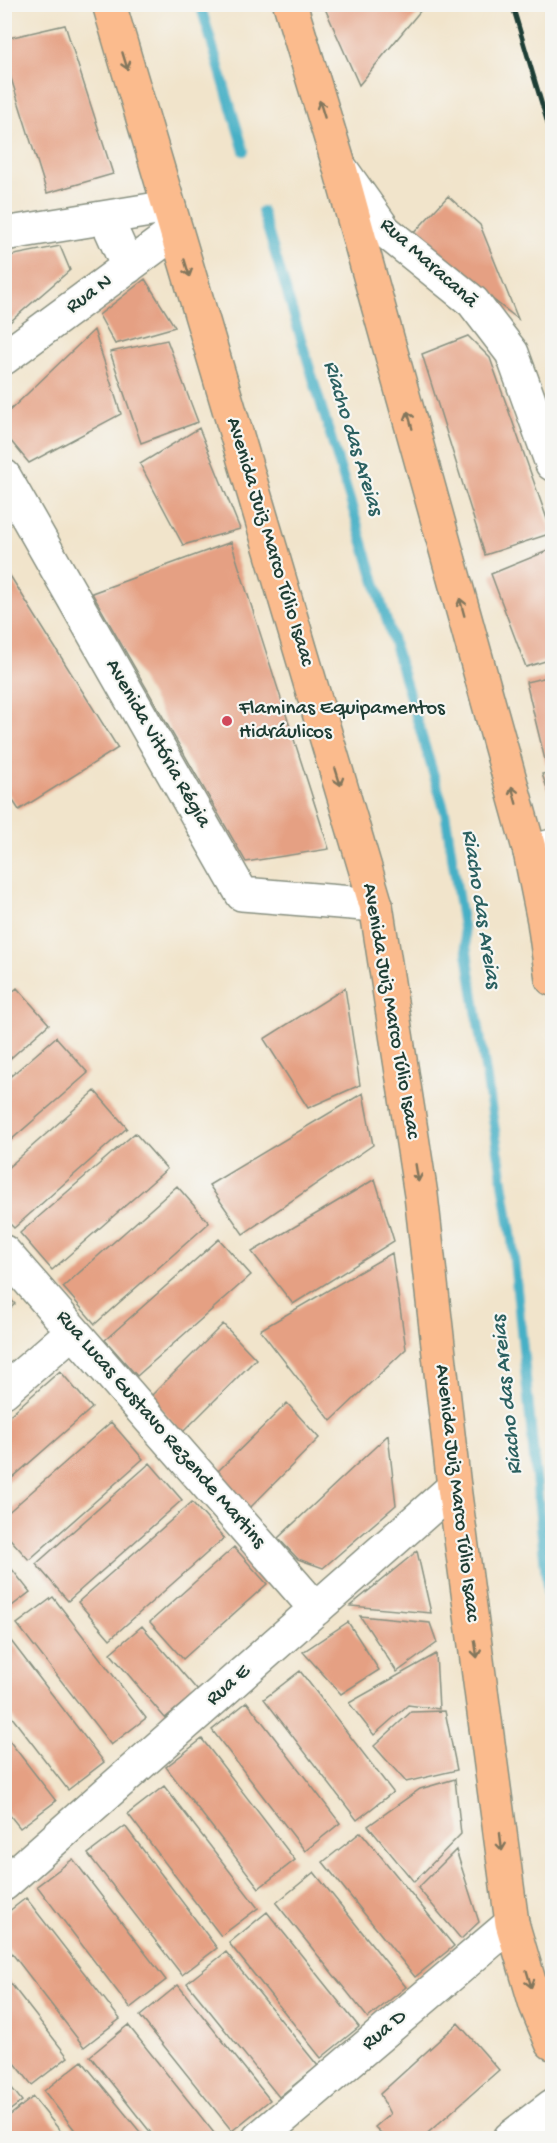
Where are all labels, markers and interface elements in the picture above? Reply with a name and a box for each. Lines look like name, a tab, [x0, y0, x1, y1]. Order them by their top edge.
one-way arrow	[120, 51, 131, 70]
one-way arrow	[316, 100, 327, 119]
street label: Rua Maracanã	[374, 213, 483, 315]
one-way arrow	[182, 258, 193, 277]
street label: Rua N	[62, 270, 118, 320]
water label: Riacho das Areias	[316, 358, 388, 520]
one-way arrow	[404, 410, 415, 429]
street label: Avenida Juiz Marco Túlio Isaac	[219, 415, 319, 670]
one-way arrow	[456, 598, 467, 617]
street label: Avenida Vitória Régia	[99, 655, 216, 834]
place label: Flaminas Equipamentos Hidráulicos	[238, 697, 446, 746]
marker: Flaminas Equipamentos Hidráulicos	[220, 714, 234, 728]
one-way arrow	[333, 767, 344, 786]
one-way arrow	[508, 786, 519, 805]
water label: Riacho das Areias	[455, 828, 506, 992]
street label: Avenida Juiz Marco Túlio Isaac	[355, 881, 425, 1141]
one-way arrow	[412, 1163, 423, 1182]
street label: Rua Lucas Gustavo Rezende Martins	[50, 1306, 271, 1555]
water label: Riacho das Areias	[487, 1312, 529, 1476]
street label: Avenida Juiz Marco Túlio Isaac	[428, 1363, 484, 1624]
one-way arrow	[470, 1639, 481, 1659]
street label: Rua E	[202, 1659, 257, 1712]
one-way arrow	[496, 1832, 507, 1852]
one-way arrow	[524, 1969, 535, 1988]
street label: Rua D	[357, 2005, 413, 2057]

